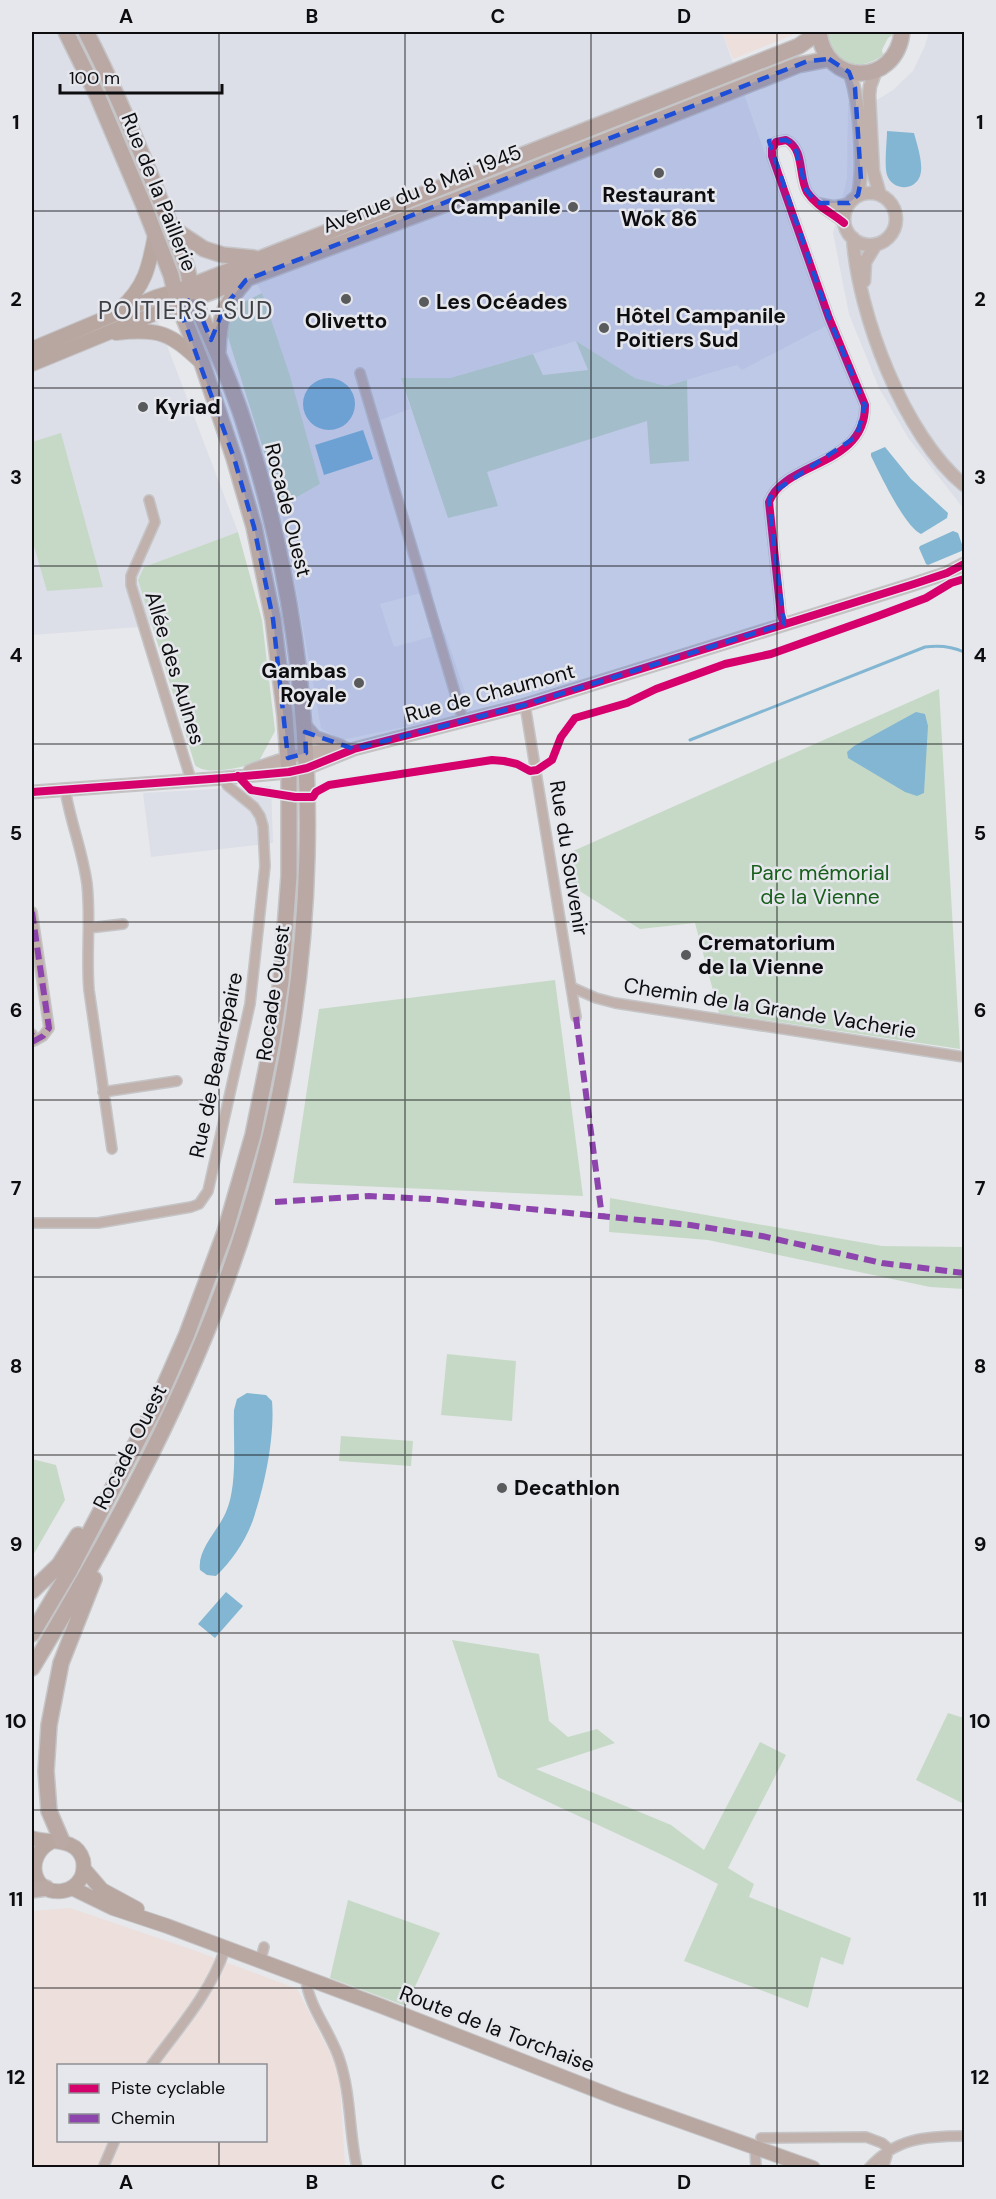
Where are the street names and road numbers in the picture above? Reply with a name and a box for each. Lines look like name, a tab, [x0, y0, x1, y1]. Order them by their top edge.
street label: Rue de la Paillerie	[114, 109, 204, 275]
street label: Avenue du 8 Mai 1945	[318, 138, 526, 240]
street label: Rocade Ouest	[258, 440, 318, 580]
street label: Allée des Aulnes	[138, 588, 212, 748]
street label: Rue de Chaumont	[402, 657, 578, 729]
street label: Rue du Souvenir	[543, 778, 595, 938]
street label: Rocade Ouest	[250, 923, 296, 1063]
street label: Rue de Beaurepaire	[183, 970, 249, 1160]
street label: Chemin de la Grande Vacherie	[622, 971, 918, 1045]
street label: Rocade Ouest	[86, 1380, 174, 1514]
street label: Route de la Torchaise	[395, 1979, 599, 2079]

